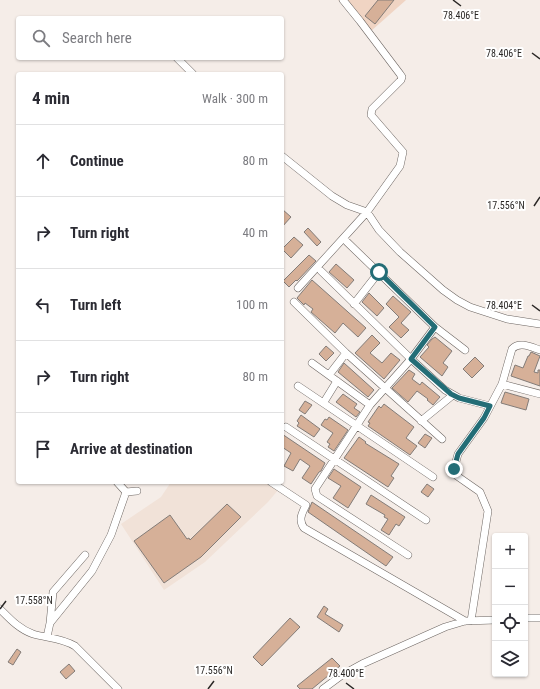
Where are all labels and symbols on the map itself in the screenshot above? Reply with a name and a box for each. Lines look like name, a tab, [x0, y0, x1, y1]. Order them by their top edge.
text: 78.406°E	[443, 10, 479, 21]
text: 78.406°E	[486, 48, 522, 59]
text: 17.556°N	[487, 200, 525, 211]
route start	[370, 263, 388, 281]
text: 78.404°E	[486, 300, 522, 311]
route end	[445, 460, 463, 478]
text: 17.558°N	[15, 595, 53, 606]
text: 17.556°N	[195, 665, 233, 676]
text: 78.400°E	[328, 668, 364, 679]

